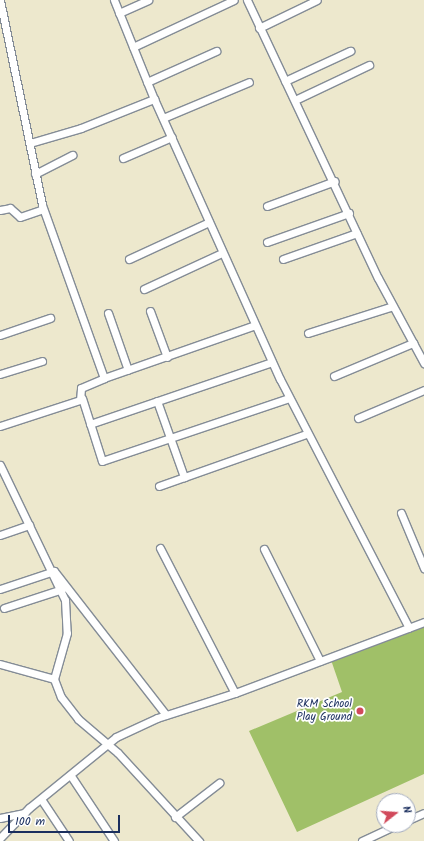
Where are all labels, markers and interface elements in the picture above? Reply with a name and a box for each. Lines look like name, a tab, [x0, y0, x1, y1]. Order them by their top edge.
place label: RKM School Play Ground	[297, 698, 352, 724]
marker: RKM School Play Ground	[355, 706, 365, 716]
north arrow	[376, 793, 416, 833]
text: N	[397, 804, 416, 816]
scale bar	[10, 807, 122, 833]
text: 100 m	[15, 812, 45, 831]

